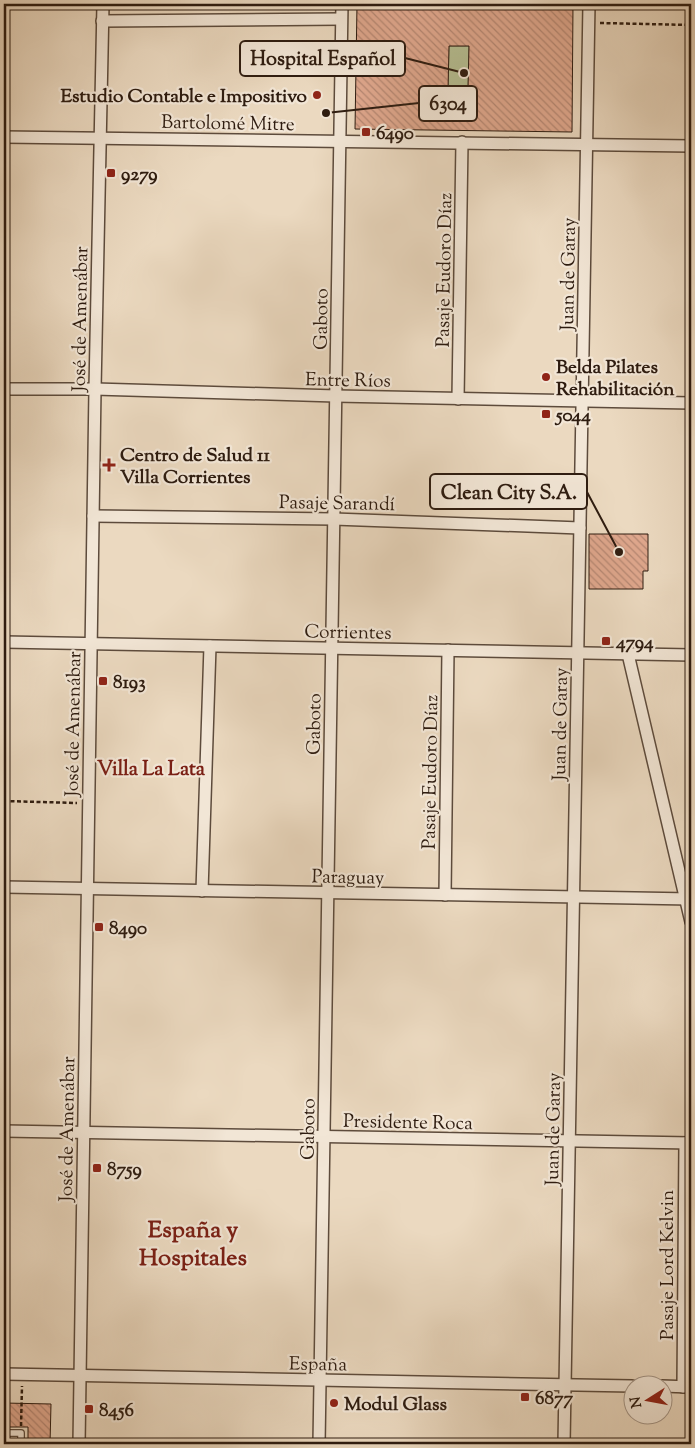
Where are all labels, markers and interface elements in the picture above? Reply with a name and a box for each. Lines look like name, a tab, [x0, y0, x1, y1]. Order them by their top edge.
callout: Hospital Español	[240, 41, 405, 76]
text: Hospital Español	[250, 46, 396, 75]
place label: Estudio Contable e Impositivo	[61, 84, 308, 111]
callout: 6304	[419, 86, 477, 121]
marker: Estudio Contable e Impositivo	[311, 89, 323, 101]
text: 6304	[429, 91, 467, 120]
street label: Bartolomé Mitre	[161, 110, 295, 139]
place label: 6490	[376, 121, 414, 148]
marker: 6490	[360, 126, 372, 138]
place label: 9279	[121, 162, 158, 189]
marker: 9279	[105, 167, 117, 179]
street label: Pasaje Eudoro Díaz	[431, 192, 460, 348]
street label: Juan de Garay	[555, 217, 584, 332]
street label: José de Amenábar	[67, 246, 96, 393]
street label: Gaboto	[308, 288, 337, 350]
place label: Belda Pilates Rehabilitación	[556, 355, 675, 404]
street label: Entre Ríos	[305, 367, 391, 396]
marker: Belda Pilates Rehabilitación	[540, 371, 552, 383]
place label: 5044	[554, 403, 591, 430]
marker: 5044	[540, 408, 552, 420]
place label: Centro de Salud 11 Villa Corrientes	[120, 443, 271, 492]
marker: Centro de Salud 11 Villa Corrientes	[102, 458, 116, 472]
callout: Clean City S.A.	[430, 474, 587, 509]
text: Clean City S.A.	[441, 480, 577, 509]
street label: Pasaje Sarandí	[279, 490, 395, 519]
street label: Corrientes	[304, 619, 392, 648]
place label: 4794	[615, 630, 654, 657]
marker: 4794	[600, 635, 612, 647]
street label: José de Amenábar	[60, 651, 89, 798]
street label: Juan de Garay	[547, 667, 576, 782]
place label: 8193	[113, 670, 146, 697]
marker: 8193	[97, 675, 109, 687]
street label: Gaboto	[301, 693, 330, 755]
street label: Pasaje Eudoro Díaz	[417, 694, 446, 850]
district label: Villa La Lata	[97, 756, 206, 785]
street label: Paraguay	[311, 864, 385, 893]
place label: 8490	[109, 916, 147, 943]
marker: 8490	[93, 921, 105, 933]
street label: José de Amenábar	[54, 1056, 83, 1203]
street label: Juan de Garay	[540, 1072, 569, 1187]
street label: Gaboto	[295, 1098, 324, 1160]
street label: Presidente Roca	[343, 1109, 473, 1138]
place label: 8759	[107, 1157, 142, 1184]
marker: 8759	[91, 1162, 103, 1174]
street label: Pasaje Lord Kelvin	[655, 1190, 682, 1340]
district label: España y Hospitales	[139, 1214, 247, 1276]
street label: España	[289, 1351, 348, 1380]
north arrow	[622, 1376, 672, 1426]
place label: 6877	[535, 1386, 573, 1413]
marker: 6877	[519, 1391, 531, 1403]
place label: Modul Glass	[344, 1392, 447, 1419]
text: N	[626, 1395, 648, 1409]
marker: Modul Glass	[328, 1397, 340, 1409]
place label: 8456	[99, 1398, 134, 1425]
marker: 8456	[83, 1403, 95, 1415]

